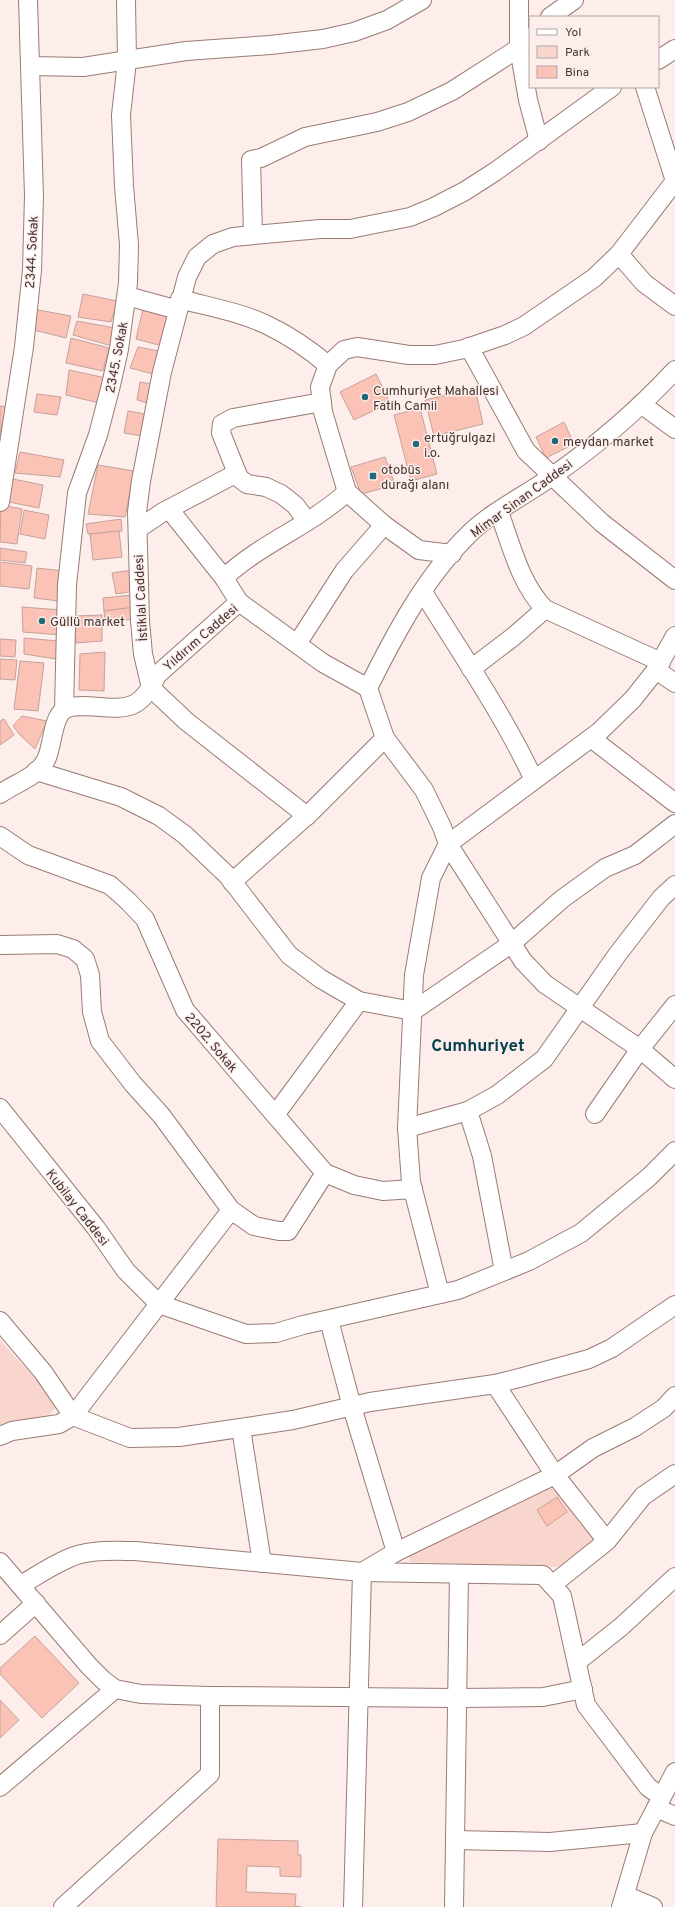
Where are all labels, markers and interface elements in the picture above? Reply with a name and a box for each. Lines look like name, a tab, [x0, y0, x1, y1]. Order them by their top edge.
legend	[529, 16, 659, 88]
text: Yol	[565, 25, 581, 41]
text: Park	[565, 45, 590, 61]
text: Bina	[565, 65, 589, 81]
street label: 2344. Sokak	[23, 215, 43, 289]
street label: 2345. Sokak	[103, 320, 133, 395]
place label: Cumhuriyet Mahallesi Fatih Camii	[373, 384, 499, 415]
marker: Cumhuriyet Mahallesi Fatih Camii	[360, 392, 370, 402]
place label: ertuğrulgazi i.o.	[424, 431, 496, 462]
place label: meydan market	[563, 435, 654, 451]
marker: meydan market	[550, 436, 560, 446]
marker: ertuğrulgazi i.o.	[411, 439, 421, 449]
street label: Mimar Sinan Caddesi	[468, 457, 576, 542]
place label: otobüs durağı alanı	[381, 463, 449, 494]
marker: otobüs durağı alanı	[368, 471, 378, 481]
street label: İstiklal Caddesi	[130, 554, 152, 642]
street label: Yıldırım Caddesi	[161, 602, 242, 675]
place label: Güllü market	[50, 615, 125, 631]
marker: Güllü market	[37, 616, 47, 626]
street label: 2202. Sokak	[181, 1010, 240, 1077]
district label: Cumhuriyet	[431, 1036, 525, 1058]
street label: Kubilay Caddesi	[42, 1167, 111, 1250]

